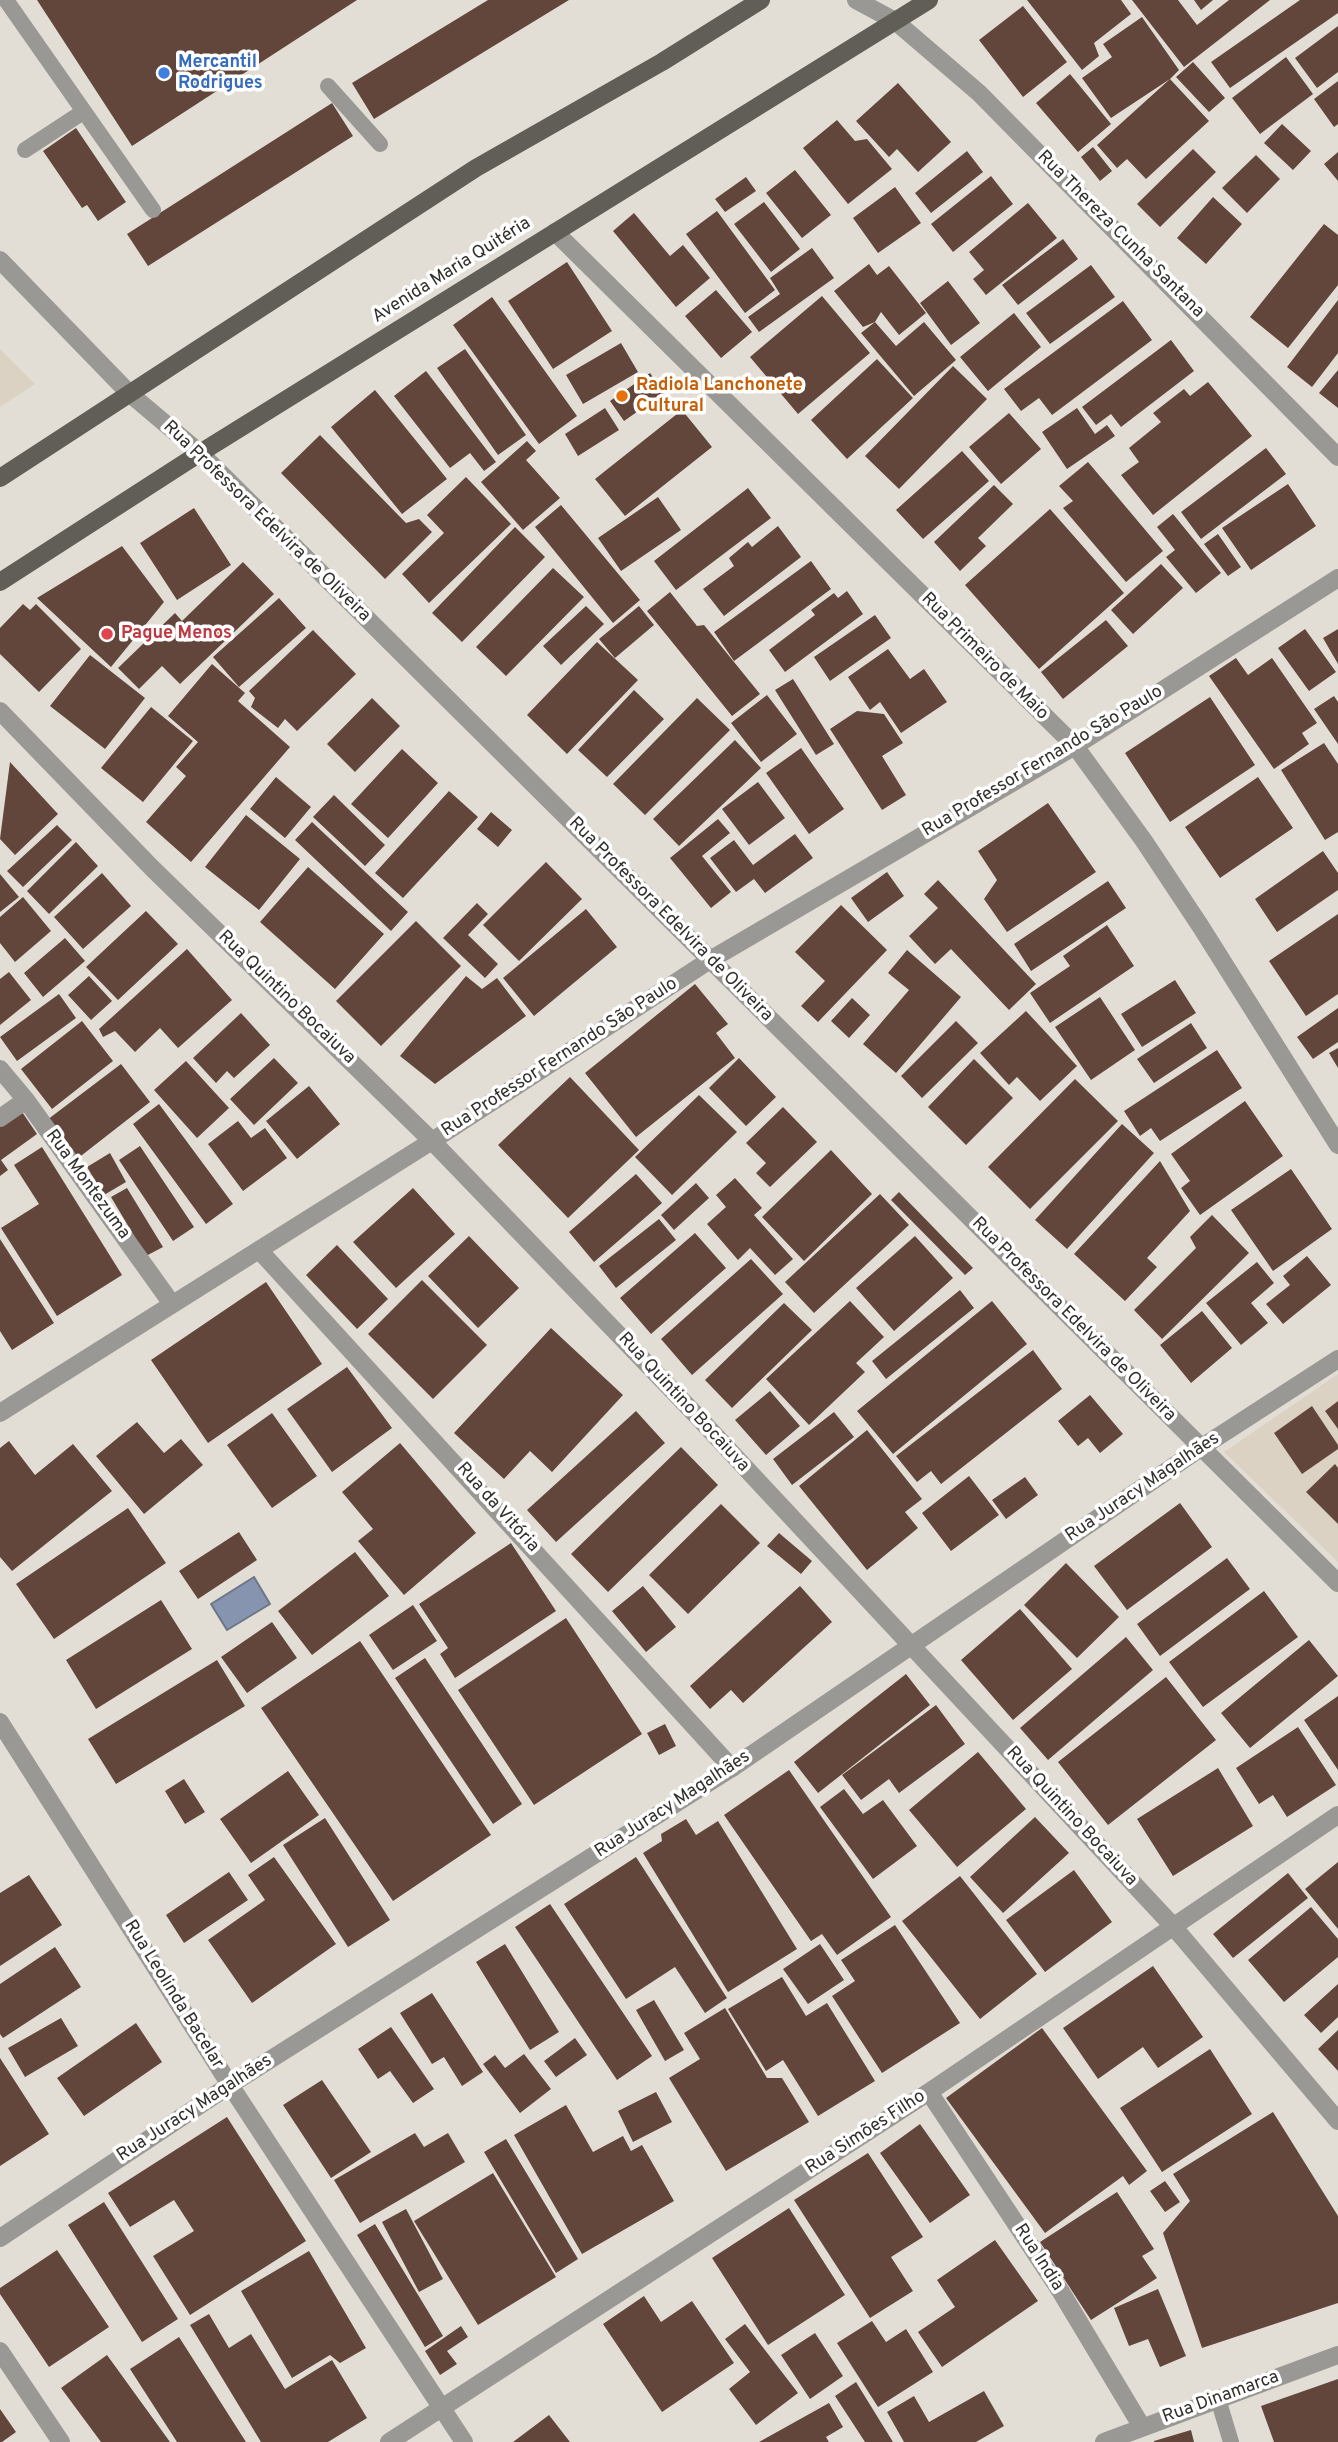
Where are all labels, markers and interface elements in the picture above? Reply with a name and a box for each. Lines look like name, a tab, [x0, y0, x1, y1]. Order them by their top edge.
place label: Mercantil Rodrigues	[178, 52, 263, 94]
marker: Mercantil Rodrigues	[156, 65, 172, 81]
street label: Rua Thereza Cunha Santana	[1032, 147, 1208, 323]
street label: Avenida Maria Quitéria	[369, 213, 535, 329]
place label: Radiola Lanchonete Cultural	[636, 375, 803, 418]
marker: Radiola Lanchonete Cultural	[614, 388, 630, 404]
street label: Rua Professora Edelvira de Oliveira	[158, 417, 374, 627]
street label: Rua Primeiro de Maio	[916, 589, 1052, 725]
place label: Pague Menos	[121, 623, 232, 645]
marker: Pague Menos	[99, 626, 115, 642]
street label: Rua Professor Fernando São Paulo	[919, 682, 1167, 842]
street label: Rua Professora Edelvira de Oliveira	[563, 813, 777, 1027]
street label: Rua Quintino Bocaiuva	[213, 927, 359, 1069]
street label: Rua Professor Fernando São Paulo	[438, 974, 682, 1142]
street label: Rua Montezuma	[40, 1126, 134, 1244]
street label: Rua Professora Edelvira de Oliveira	[966, 1213, 1180, 1427]
street label: Rua Quintino Bocaiuva	[613, 1329, 753, 1477]
street label: Rua Juracy Magalhães	[1062, 1429, 1224, 1547]
street label: Rua da Vitória	[451, 1459, 543, 1557]
street label: Rua Quintino Bocaiuva	[1001, 1743, 1141, 1891]
street label: Rua Juracy Magalhães	[591, 1747, 755, 1863]
street label: Rua Leolinda Bacelar	[118, 1917, 228, 2073]
street label: Rua Juracy Magalhães	[113, 2051, 277, 2167]
street label: Rua Simões Filho	[802, 2086, 930, 2180]
street label: Rua India	[1008, 2221, 1068, 2295]
street label: Rua Dinamarca	[1160, 2367, 1282, 2429]

